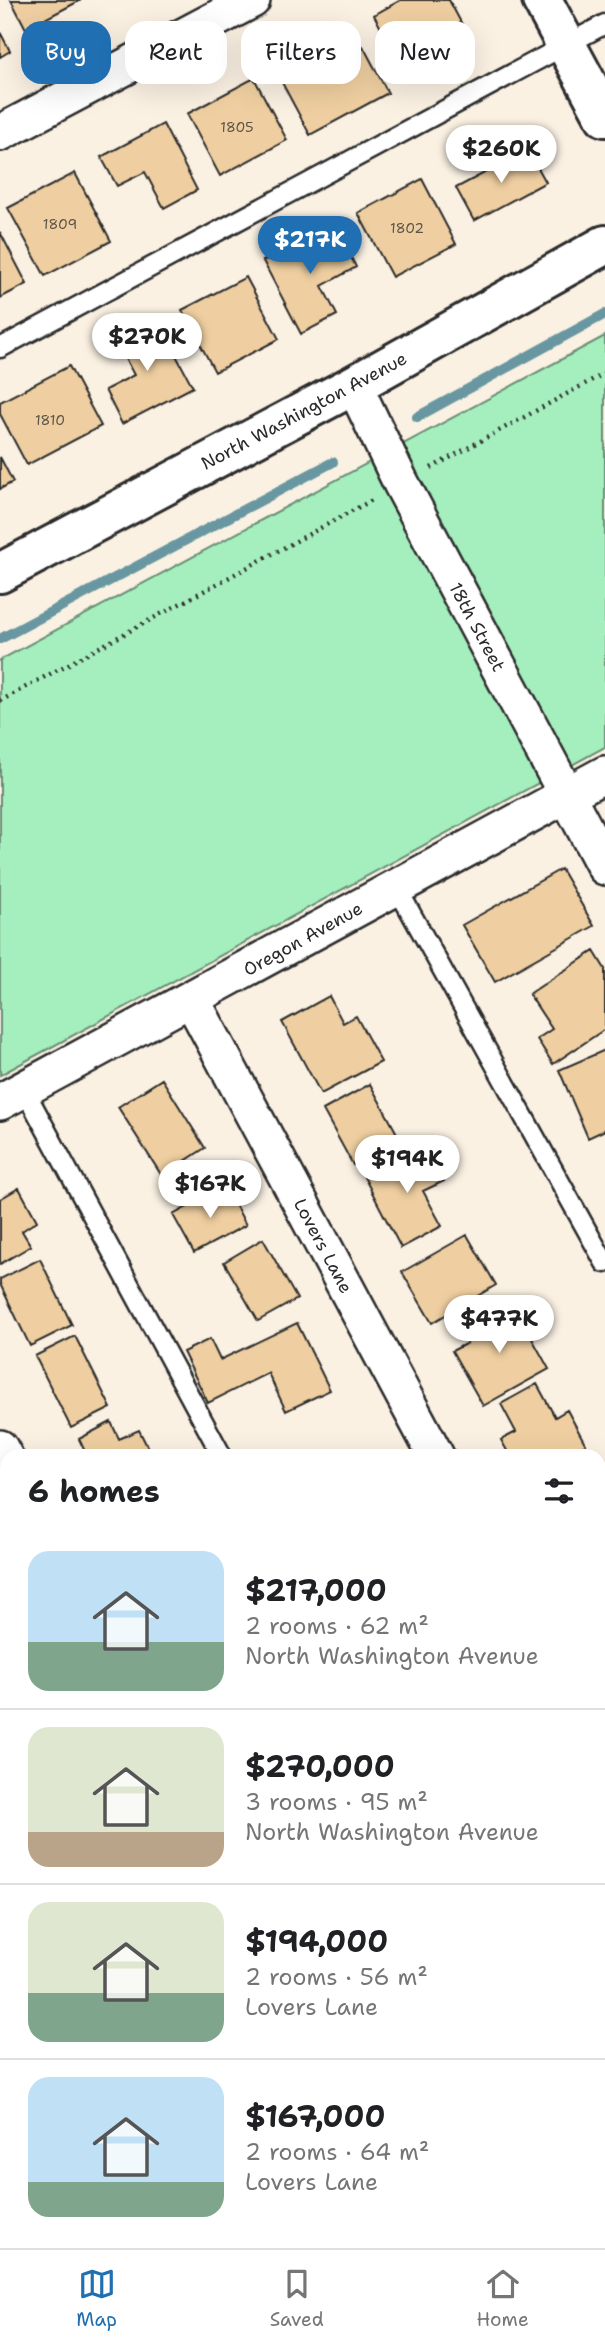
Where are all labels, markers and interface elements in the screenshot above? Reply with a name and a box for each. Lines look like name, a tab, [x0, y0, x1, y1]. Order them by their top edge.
chip: Buy	[21, 21, 111, 84]
chip: Rent	[125, 21, 227, 84]
chip: Filters	[241, 21, 361, 84]
chip: New	[375, 21, 475, 84]
house number: 1805	[220, 118, 254, 136]
pin: $260K	[452, 125, 550, 185]
text: $260K	[462, 133, 540, 163]
house number: 1809	[43, 215, 77, 233]
pin: $217K	[261, 216, 359, 276]
house number: 1802	[390, 219, 424, 237]
text: $217K	[274, 224, 346, 254]
pin: $270K	[98, 314, 196, 373]
text: $270K	[108, 321, 186, 351]
street label: North Washington Avenue	[197, 346, 411, 476]
house number: 1810	[35, 411, 65, 429]
street label: 18th Street	[444, 578, 511, 676]
street label: Oregon Avenue	[239, 896, 367, 982]
pin: $194K	[358, 1136, 456, 1195]
text: $194K	[371, 1143, 443, 1173]
pin: $167K	[161, 1160, 259, 1220]
text: $167K	[174, 1168, 246, 1198]
street label: Lovers Lane	[288, 1194, 358, 1298]
pin: $477K	[450, 1296, 548, 1355]
text: $477K	[460, 1303, 538, 1333]
text: 6 homes	[28, 1471, 160, 1512]
icon: filters	[540, 1472, 578, 1510]
text: $217,000	[245, 1570, 387, 1611]
icon: home	[84, 1579, 168, 1663]
text: 2 rooms · 62 m²	[245, 1611, 429, 1641]
text: North Washington Avenue	[245, 1641, 539, 1671]
text: $270,000	[245, 1746, 395, 1787]
icon: home	[84, 1755, 168, 1839]
text: 3 rooms · 95 m²	[245, 1787, 428, 1817]
text: North Washington Avenue	[245, 1817, 539, 1847]
text: $194,000	[245, 1921, 388, 1962]
icon: home	[84, 1930, 168, 2014]
text: 2 rooms · 56 m²	[245, 1962, 428, 1992]
text: Lovers Lane	[245, 1992, 378, 2022]
text: $167,000	[245, 2096, 385, 2137]
icon: home	[84, 2105, 168, 2189]
text: 2 rooms · 64 m²	[245, 2137, 429, 2167]
text: Lovers Lane	[245, 2167, 378, 2197]
tab: Map	[76, 2265, 117, 2332]
tab: Saved	[270, 2265, 324, 2332]
tab: Home	[476, 2265, 529, 2332]

